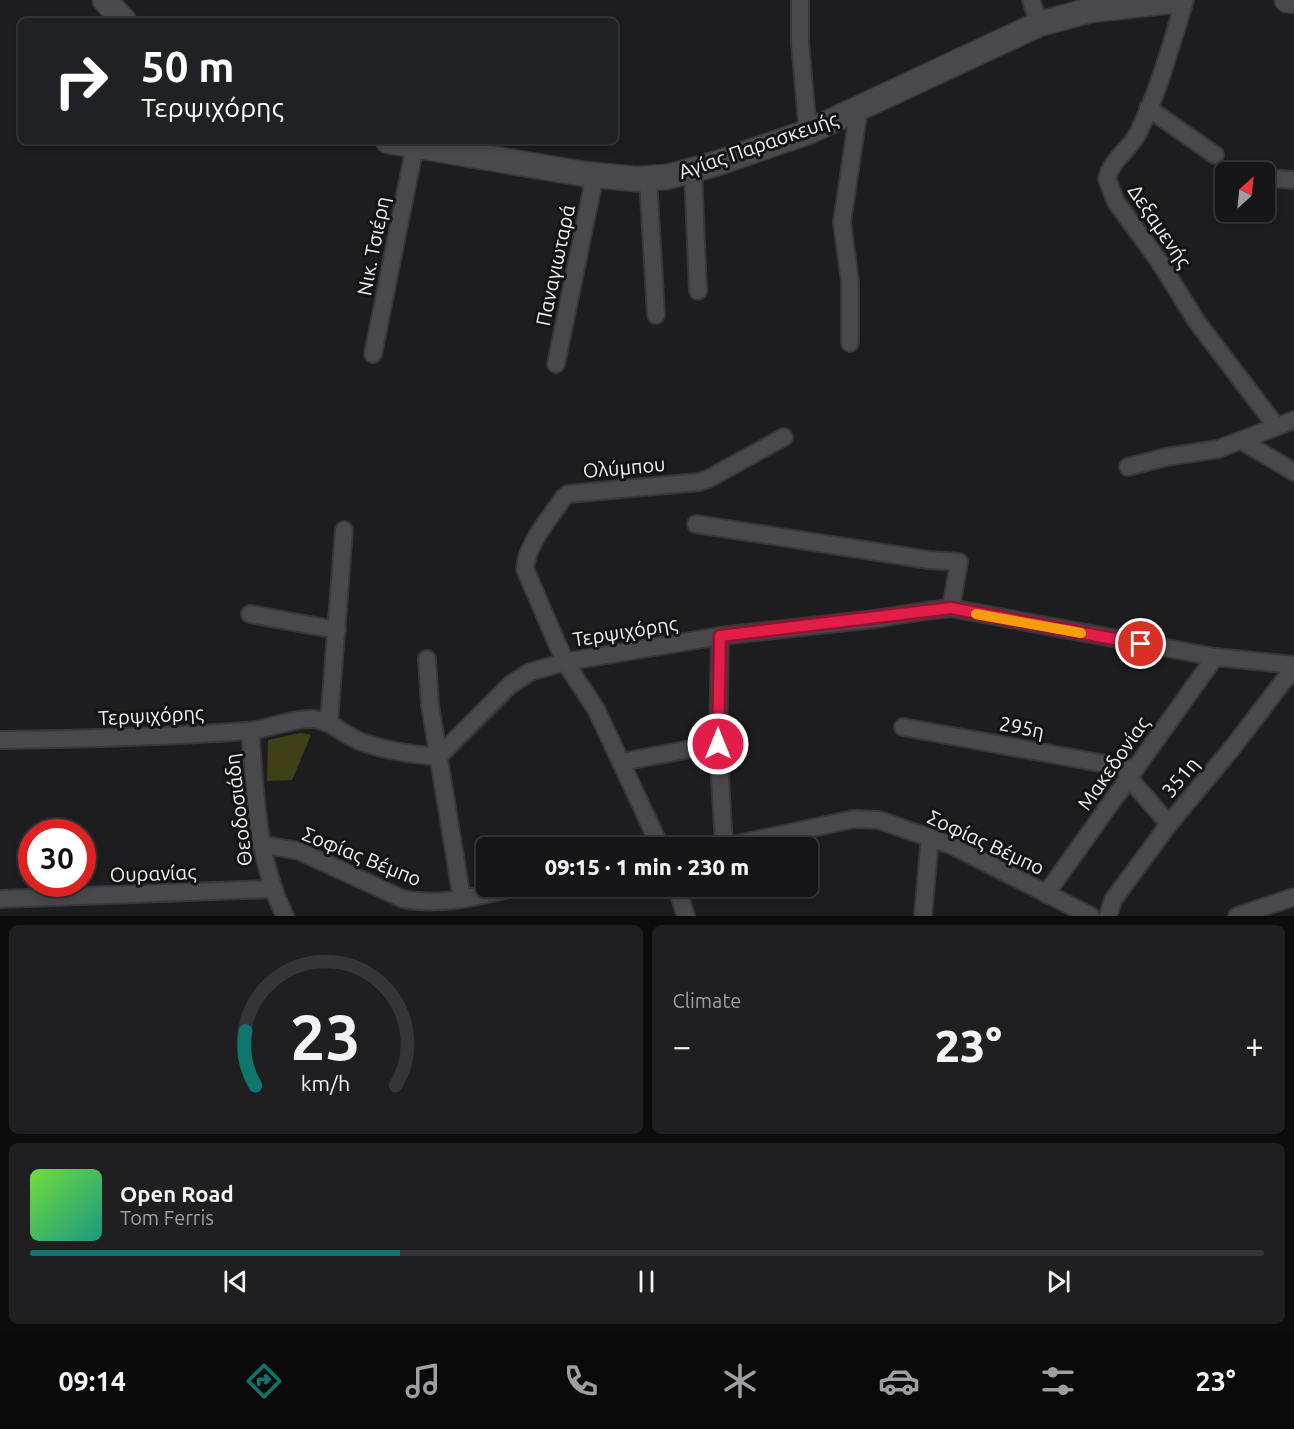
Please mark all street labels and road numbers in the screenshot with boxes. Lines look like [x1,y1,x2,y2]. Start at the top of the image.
street label: Αγίας Παρασκευής [675,107,841,183]
street label: Δεξαμενής [1123,180,1196,273]
street label: Νικ. Τσιέρη [352,194,394,298]
street label: Παναγιωταρά [531,202,579,328]
street label: Ολύμπου [582,452,666,482]
street label: Τερψιχόρης [571,611,679,651]
street label: Τερψιχόρης [98,701,204,729]
street label: 295η [998,711,1046,743]
street label: Μακεδονίας [1072,712,1154,814]
street label: Θεοδοσιάδη [220,752,256,868]
street label: 351η [1157,752,1203,802]
street label: Σοφίας Βέμπο [924,805,1048,879]
street label: Σοφίας Βέμπο [299,822,425,890]
street label: Ουρανίας [109,860,197,886]

